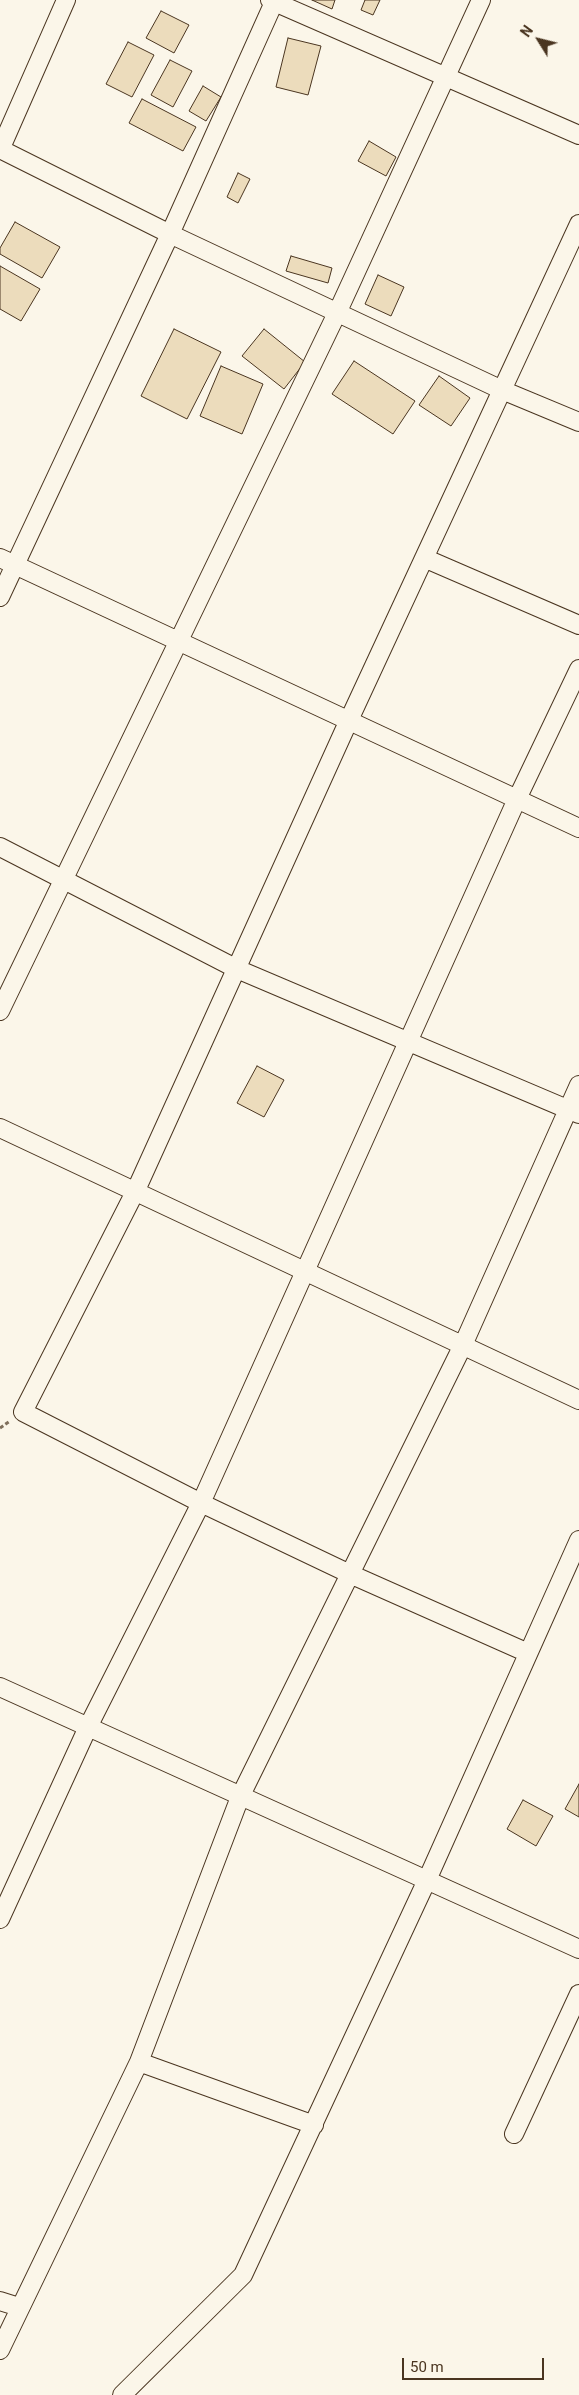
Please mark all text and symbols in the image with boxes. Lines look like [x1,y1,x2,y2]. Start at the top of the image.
north arrow [514,15,564,65]
text: N [517,22,536,40]
scale bar [404,2348,546,2380]
text: 50 m [410,2358,444,2376]

